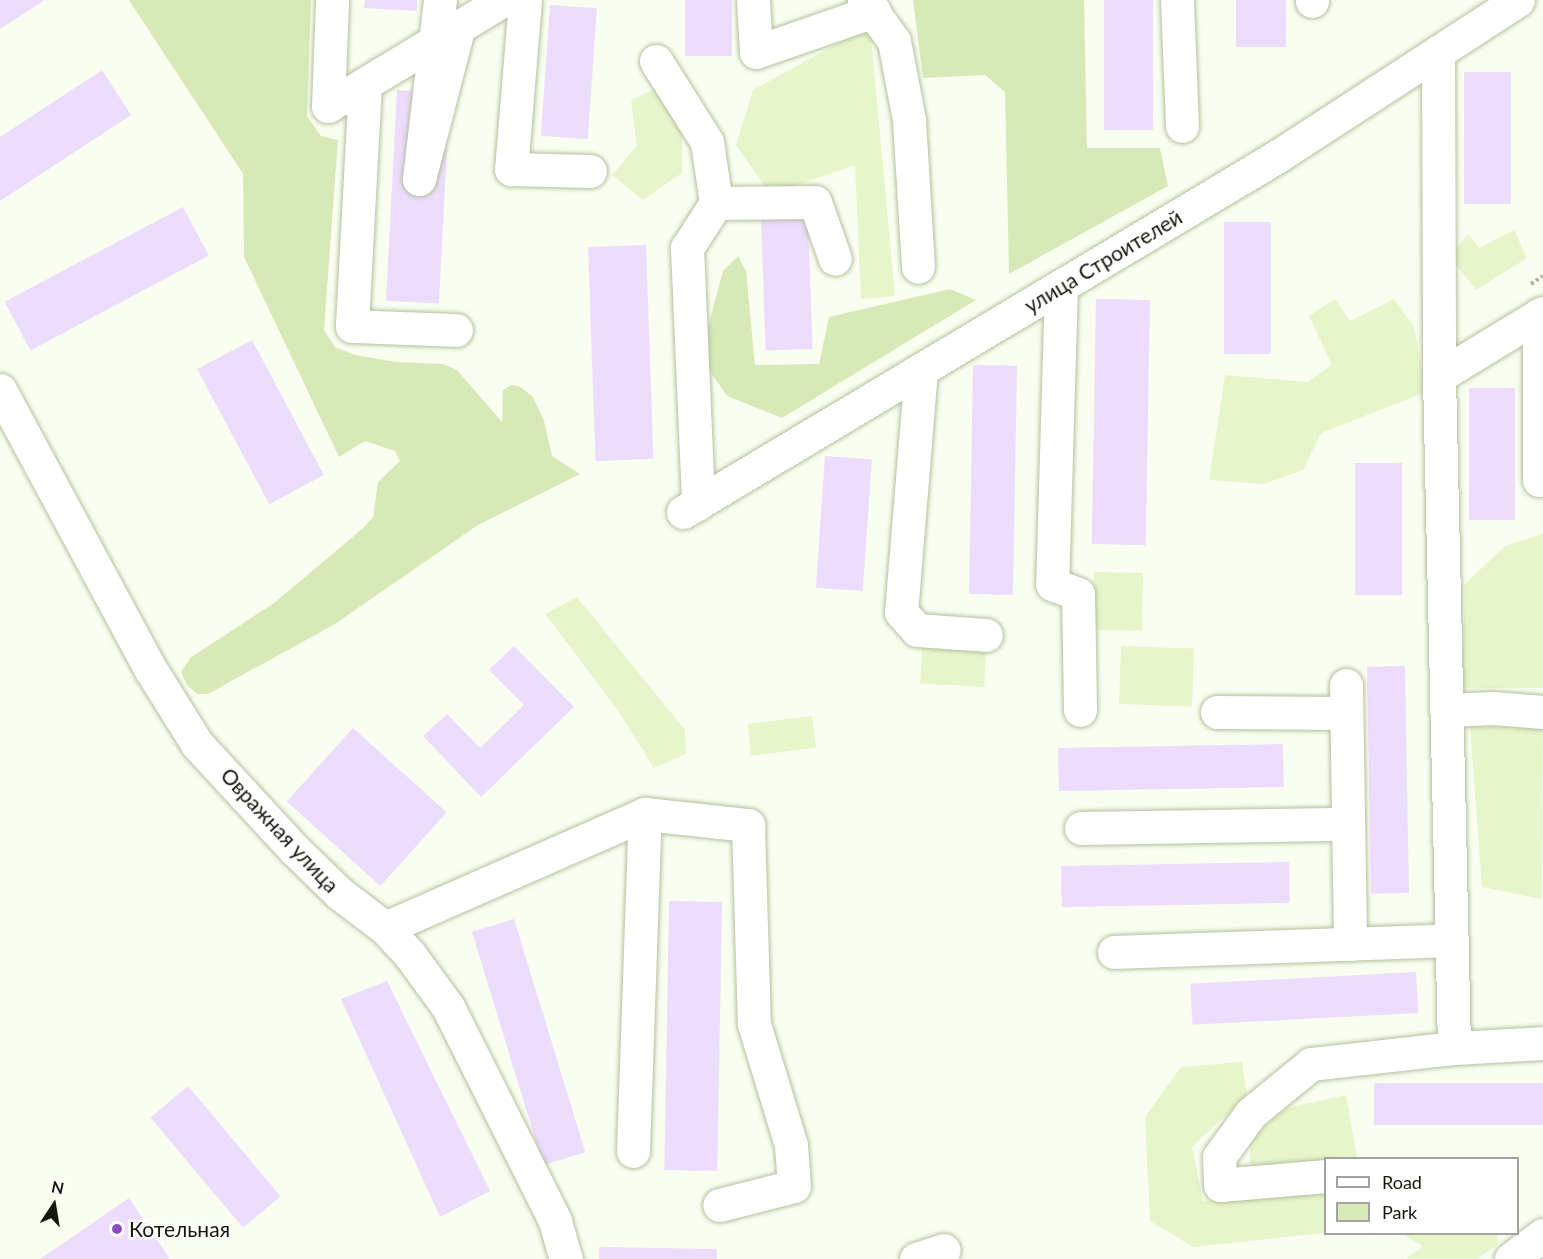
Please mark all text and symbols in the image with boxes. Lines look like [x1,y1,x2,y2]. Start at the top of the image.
street label: улица Строителей [1020,204,1186,318]
street label: Овражная улица [216,762,344,898]
legend [1324,1157,1519,1235]
text: Road [1382,1171,1422,1193]
north arrow [24,1175,84,1235]
text: N [50,1176,66,1197]
text: Park [1382,1201,1417,1223]
place label: Котельная [129,1216,230,1242]
marker: Котельная [110,1222,124,1236]

